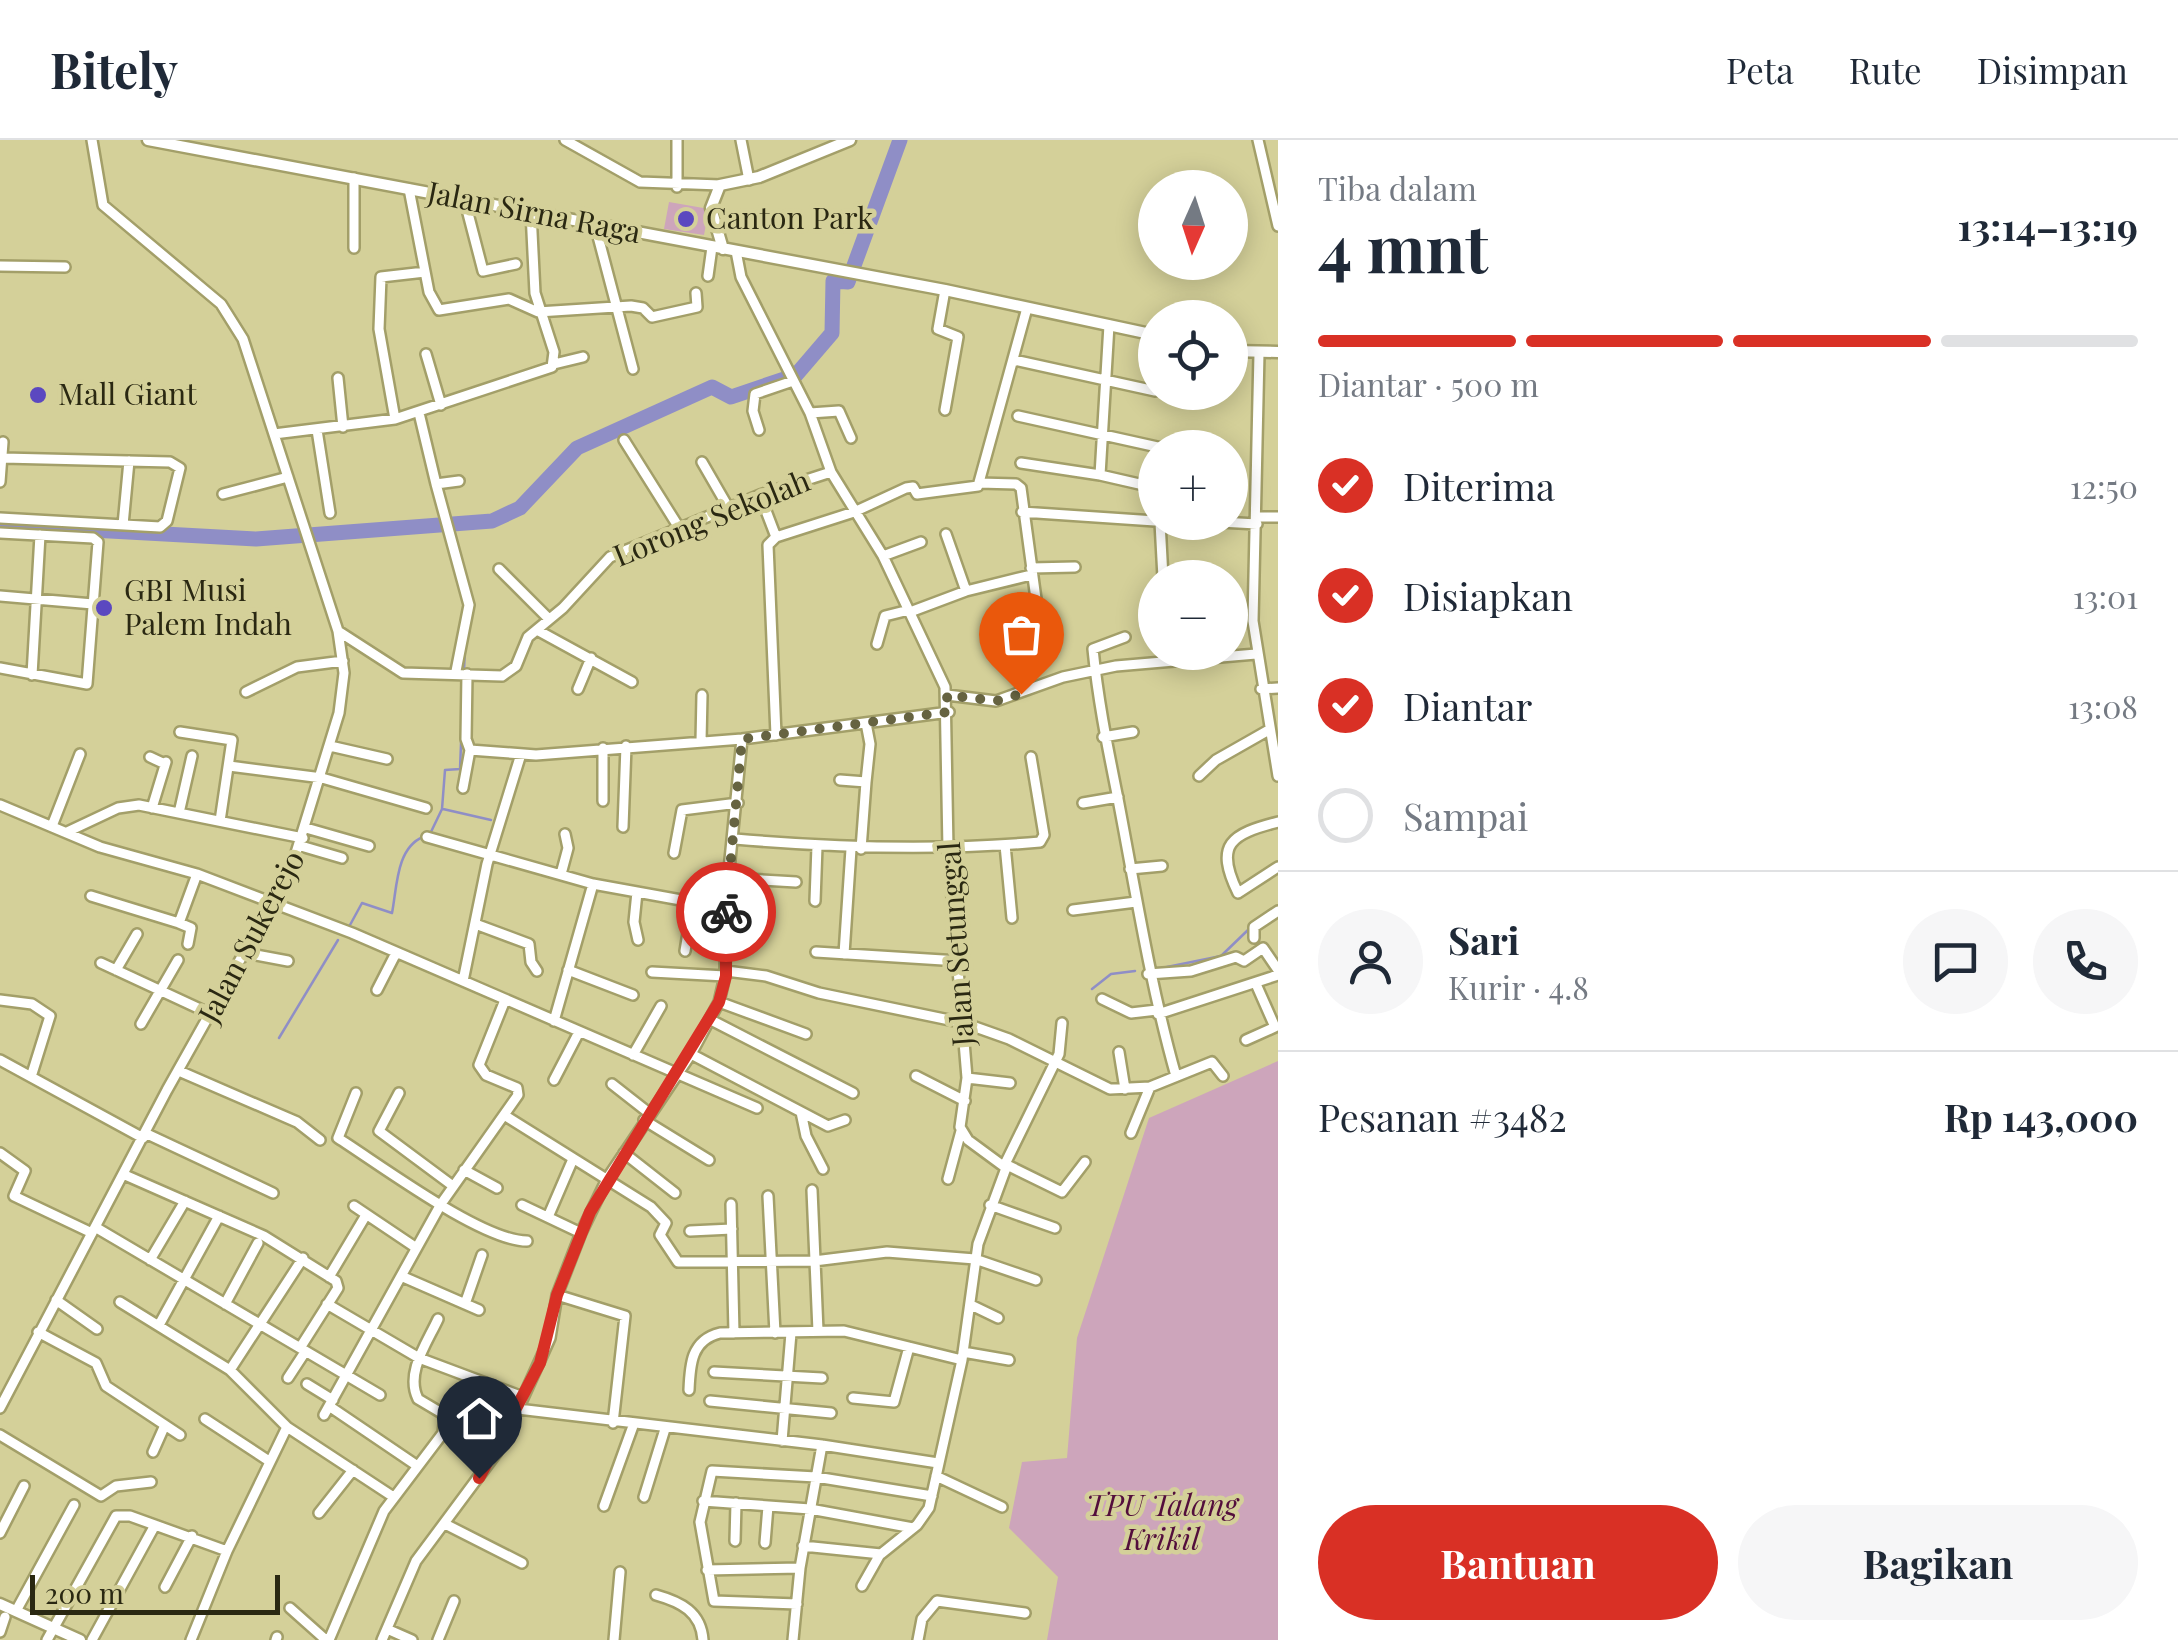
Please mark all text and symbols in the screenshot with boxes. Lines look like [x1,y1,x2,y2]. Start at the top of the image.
text: Bitely [50,37,178,101]
text: Peta [1726,46,1794,93]
text: Rute [1849,46,1922,93]
text: Disimpan [1977,46,2128,93]
text: Tiba dalam [1318,166,1477,209]
north arrow [1138,170,1248,280]
map controls [1138,170,1248,670]
street label: Jalan Sirna Raga [424,171,644,251]
place label: Canton Park [706,197,874,237]
text: 13:14–13:19 [1958,200,2138,251]
text: 4 mnt [1318,203,1488,289]
marker: Canton Park [675,208,697,230]
button: locate [1138,300,1248,410]
text: Diantar · 500 m [1318,362,1539,405]
place label: Mall Giant [58,373,197,413]
marker: Mall Giant [27,384,49,406]
button: + [1138,430,1248,540]
icon: check [1318,458,1373,513]
street label: Lorong Sekolah [607,459,816,575]
text: Diterima [1403,460,1555,511]
text: 12:50 [2070,464,2138,507]
button: − [1138,560,1248,670]
icon: check [1318,568,1373,623]
place label: GBI Musi Palem Indah [124,569,292,643]
text: Disiapkan [1403,570,1573,621]
text: 13:01 [2073,574,2138,617]
pin [979,592,1064,695]
marker: GBI Musi Palem Indah [93,597,115,619]
icon: bag [994,607,1049,662]
icon: check [1318,678,1373,733]
text: Diantar [1403,680,1533,731]
text: 13:08 [2068,684,2138,727]
text: Sampai [1403,790,1528,841]
street label: Jalan Setunggal [928,841,982,1049]
street label: Jalan Sukerejo [188,843,312,1030]
courier [676,862,776,962]
icon: bike [699,885,754,940]
button: person [1318,909,1423,1014]
button: chat [1903,909,2008,1014]
button: phone [2033,909,2138,1014]
text: Sari [1448,914,1520,965]
text: Kurir · 4.8 [1448,965,1589,1008]
text: Pesanan #3482 [1318,1091,1567,1142]
text: Rp 143,000 [1944,1091,2138,1142]
pin [437,1376,522,1479]
icon: home [452,1391,507,1446]
park label: TPU Talang Krikil [1086,1484,1241,1558]
button: Bantuan [1318,1505,1718,1620]
button: Bagikan [1738,1505,2138,1620]
scale bar [30,1570,280,1614]
text: 200 m [45,1574,124,1611]

